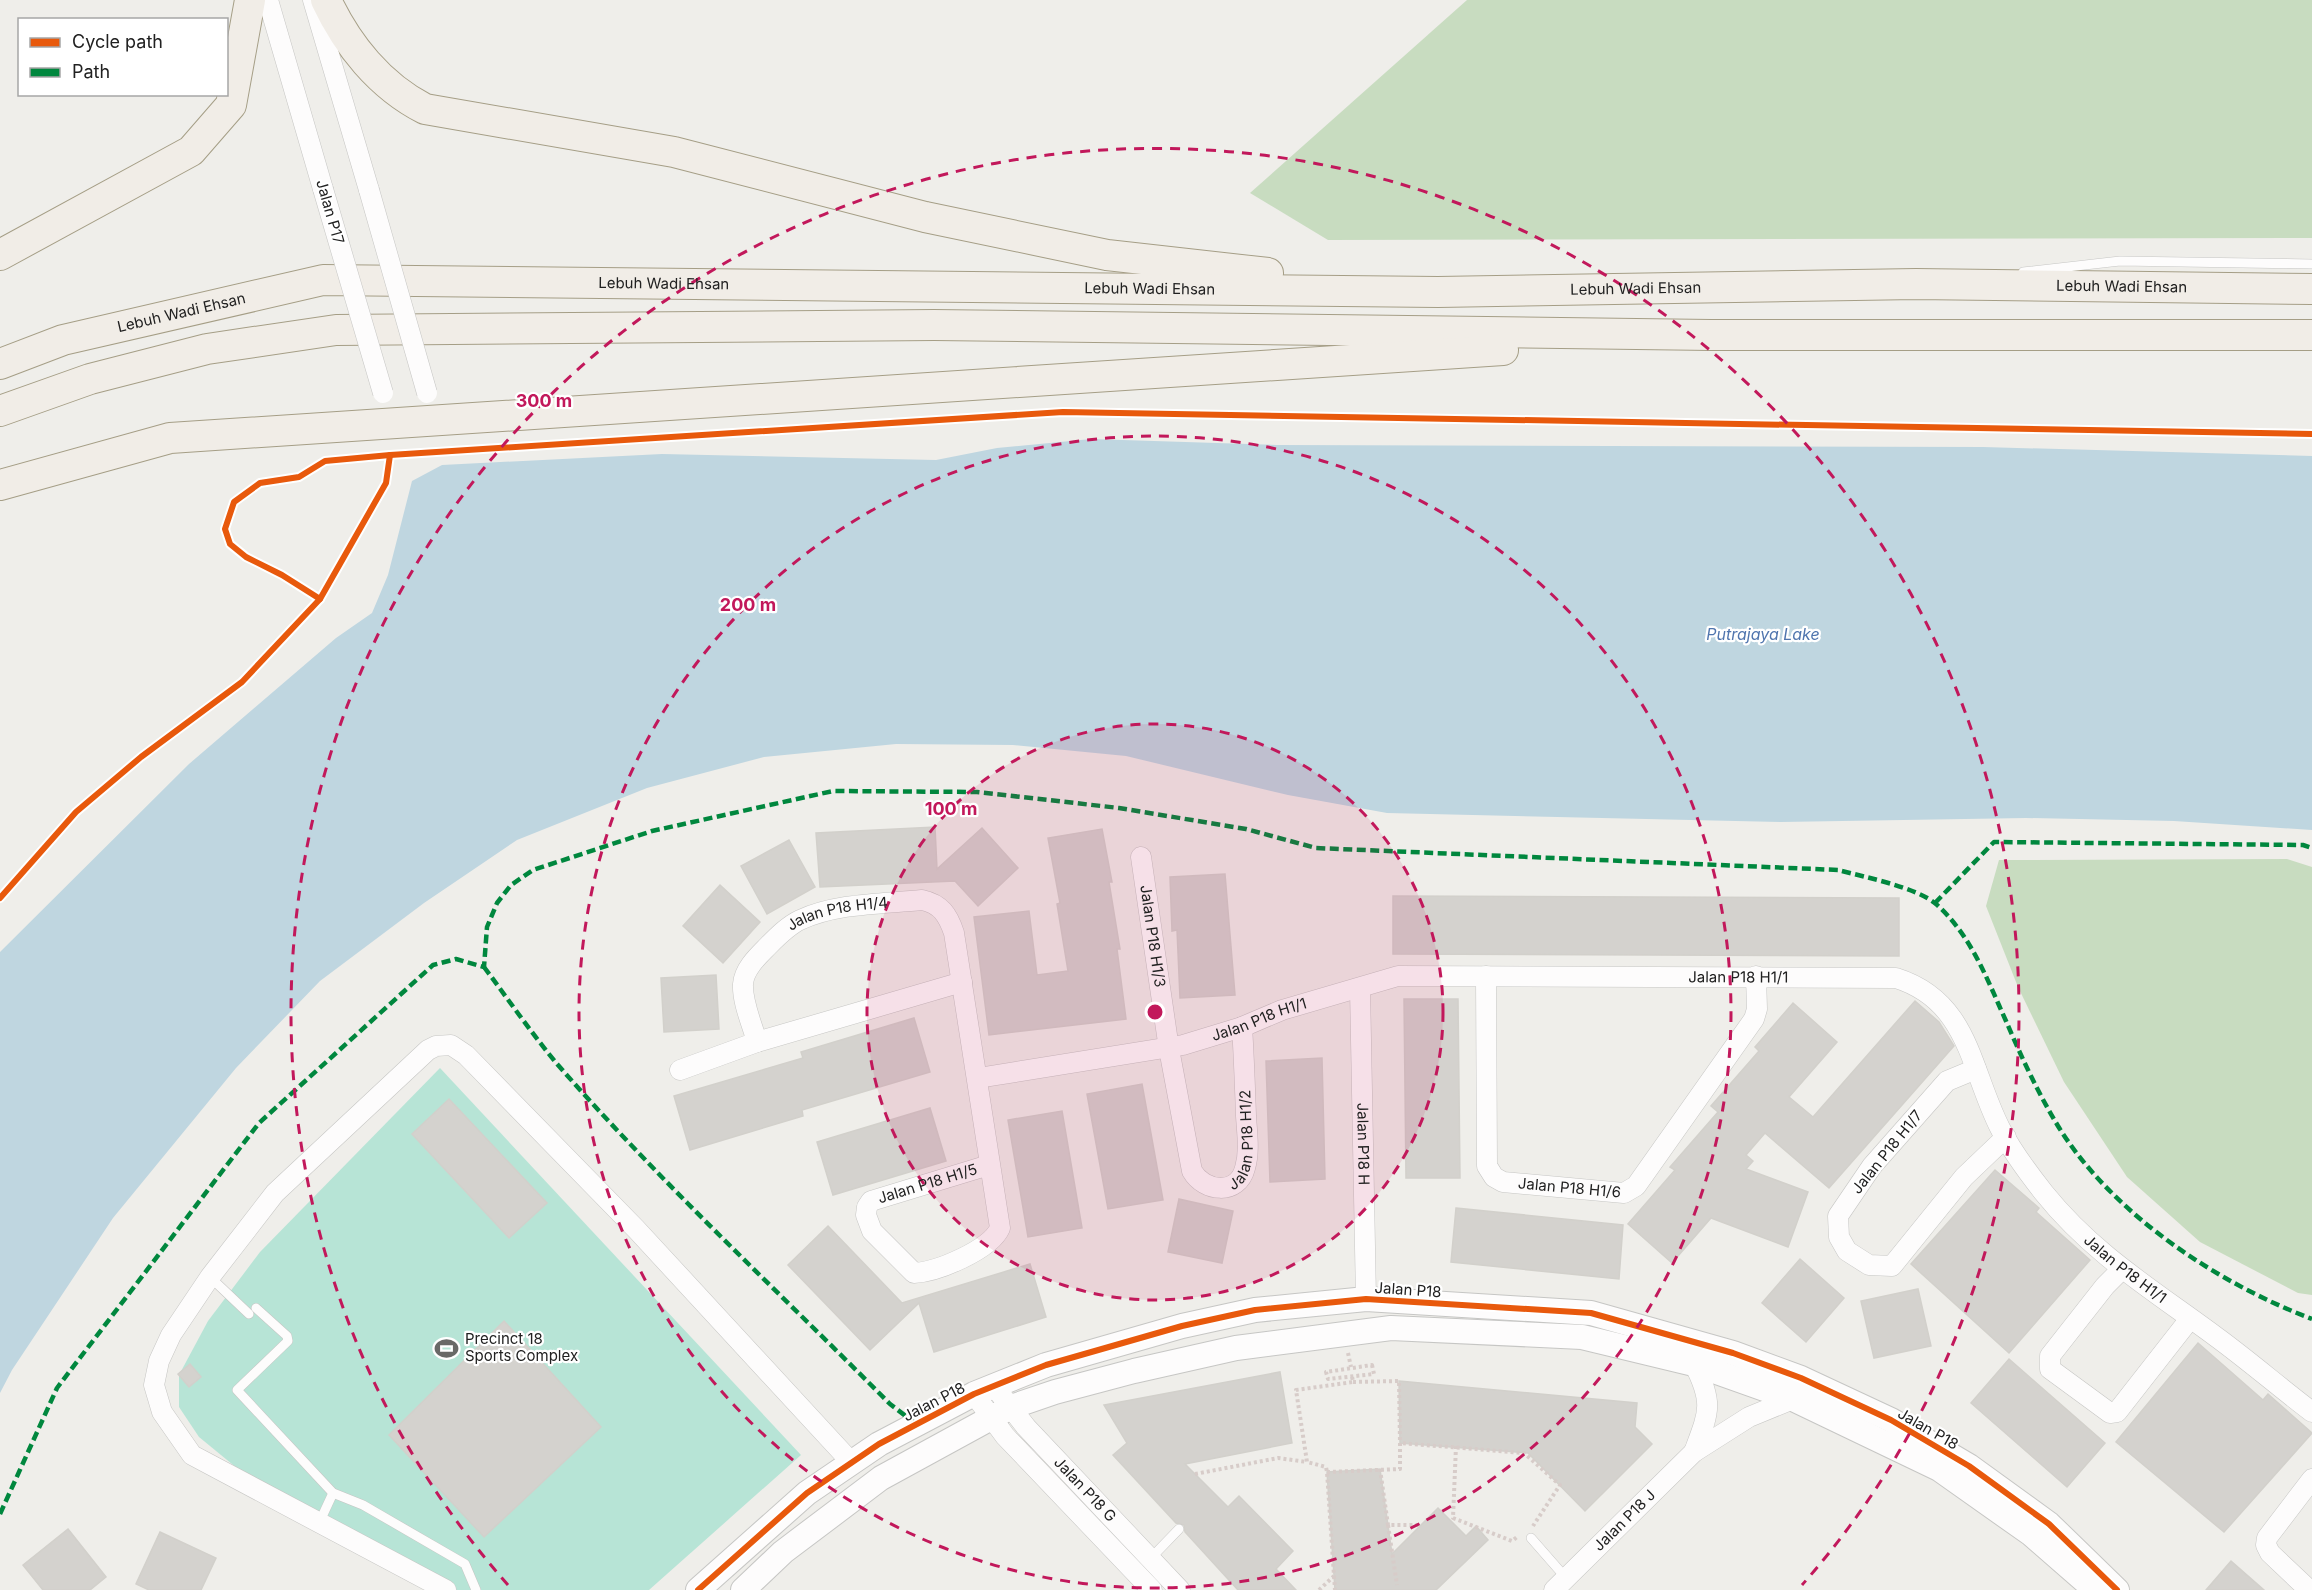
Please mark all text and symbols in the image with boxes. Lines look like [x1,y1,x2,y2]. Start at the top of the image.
legend [18,18,228,96]
text: Cycle path [72,31,163,52]
text: Path [72,61,110,82]
street label: Jalan P17 [312,177,349,246]
street label: Lebuh Wadi Ehsan [598,273,729,293]
street label: Lebuh Wadi Ehsan [2056,276,2187,296]
street label: Lebuh Wadi Ehsan [1084,278,1215,299]
street label: Lebuh Wadi Ehsan [1570,278,1701,299]
street label: Lebuh Wadi Ehsan [115,288,247,336]
text: 300 m [516,390,572,411]
text: 200 m [720,594,776,615]
water label: Putrajaya Lake [1706,624,1820,644]
text: 100 m [925,798,977,819]
street label: Jalan P18 H1/3 [1136,884,1170,989]
street label: Jalan P18 H1/4 [783,893,889,935]
street label: Jalan P18 H1/1 [1688,967,1788,987]
street label: Jalan P18 H1/1 [1209,993,1309,1045]
centre of rings [1145,1002,1165,1022]
street label: Jalan P18 H1/2 [1225,1089,1257,1194]
street label: Jalan P18 H [1353,1103,1374,1185]
street label: Jalan P18 H1/7 [1847,1106,1926,1197]
street label: Jalan P18 H1/5 [875,1159,979,1207]
street label: Jalan P18 H1/6 [1517,1173,1622,1202]
street label: Jalan P18 H1/1 [2080,1230,2170,1307]
street label: Jalan P18 [1374,1278,1442,1301]
place label: Precinct 18 Sports Complex [465,1329,578,1365]
sports icon: Precinct 18 Sports Complex [434,1335,460,1361]
street label: Jalan P18 [900,1378,968,1425]
street label: Jalan P18 [1894,1404,1962,1454]
street label: Jalan P18 G [1050,1453,1121,1526]
street label: Jalan P18 J [1589,1485,1659,1555]

